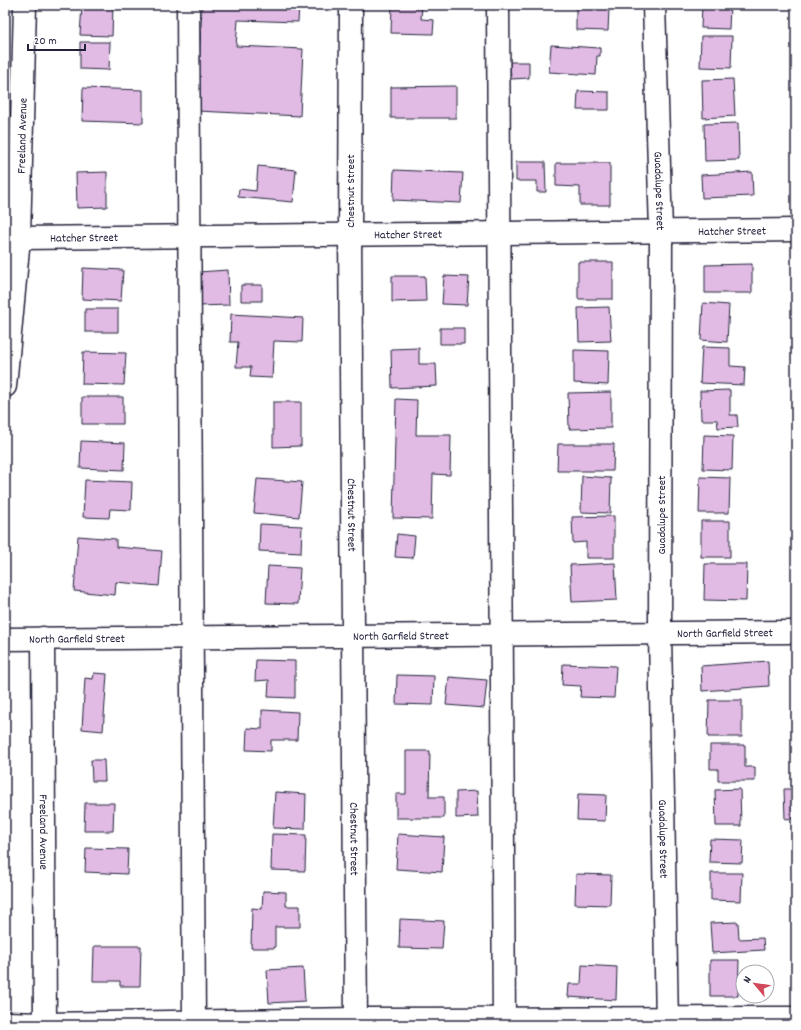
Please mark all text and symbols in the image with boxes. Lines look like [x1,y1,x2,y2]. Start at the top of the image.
scale bar [28,26,85,52]
text: 20 m [34,33,57,50]
street label: Freeland Avenue [14,98,33,174]
street label: Guadalupe Street [649,151,668,231]
street label: Chestnut Street [343,154,360,228]
street label: Hatcher Street [698,223,767,241]
street label: Hatcher Street [374,227,443,244]
street label: Hatcher Street [50,230,119,248]
street label: Guadalupe Street [654,475,671,554]
street label: Chestnut Street [342,478,359,552]
street label: North Garfield Street [677,625,774,643]
street label: North Garfield Street [353,628,450,646]
street label: North Garfield Street [29,631,126,649]
street label: Freeland Avenue [34,794,51,870]
street label: Guadalupe Street [653,799,671,879]
street label: Chestnut Street [344,802,362,876]
north arrow [735,964,775,1004]
text: N [740,973,757,986]

